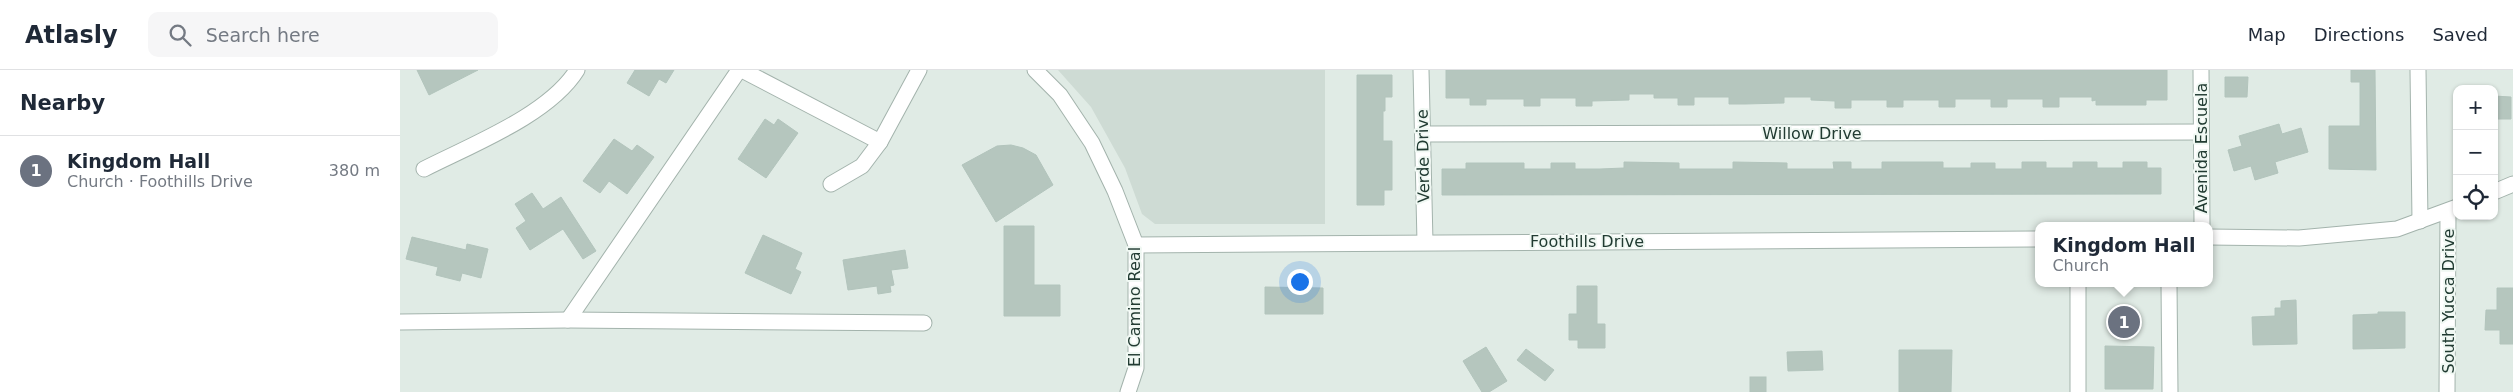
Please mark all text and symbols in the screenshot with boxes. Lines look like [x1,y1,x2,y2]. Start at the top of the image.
search box [148,12,498,57]
text: Atlasly [25,21,118,49]
icon: search [166,21,194,49]
text: Search here [206,24,320,46]
text: Map [2248,24,2286,45]
text: Directions [2314,24,2404,45]
text: Saved [2432,24,2488,45]
street label: Avenida Escuela [2192,83,2211,213]
map controls [2453,85,2498,220]
button: + [2453,85,2498,130]
text: Nearby [20,91,105,115]
street label: Verde Drive [1413,109,1433,203]
street label: Willow Drive [1762,124,1862,143]
button: − [2453,130,2498,175]
text: Kingdom Hall [67,150,210,172]
text: 1 [30,161,42,180]
text: 380 m [329,161,380,180]
text: Church · Foothills Drive [67,172,253,191]
button: locate [2453,175,2498,220]
popup [2035,222,2213,287]
street label: South Yucca Drive [2439,229,2458,373]
street label: Foothills Drive [1530,232,1644,251]
text: Kingdom Hall [2052,234,2196,256]
street label: El Camino Real [1125,247,1144,367]
text: Church [2052,256,2109,275]
your location [1287,269,1313,295]
pin: 1 [2108,303,2140,341]

